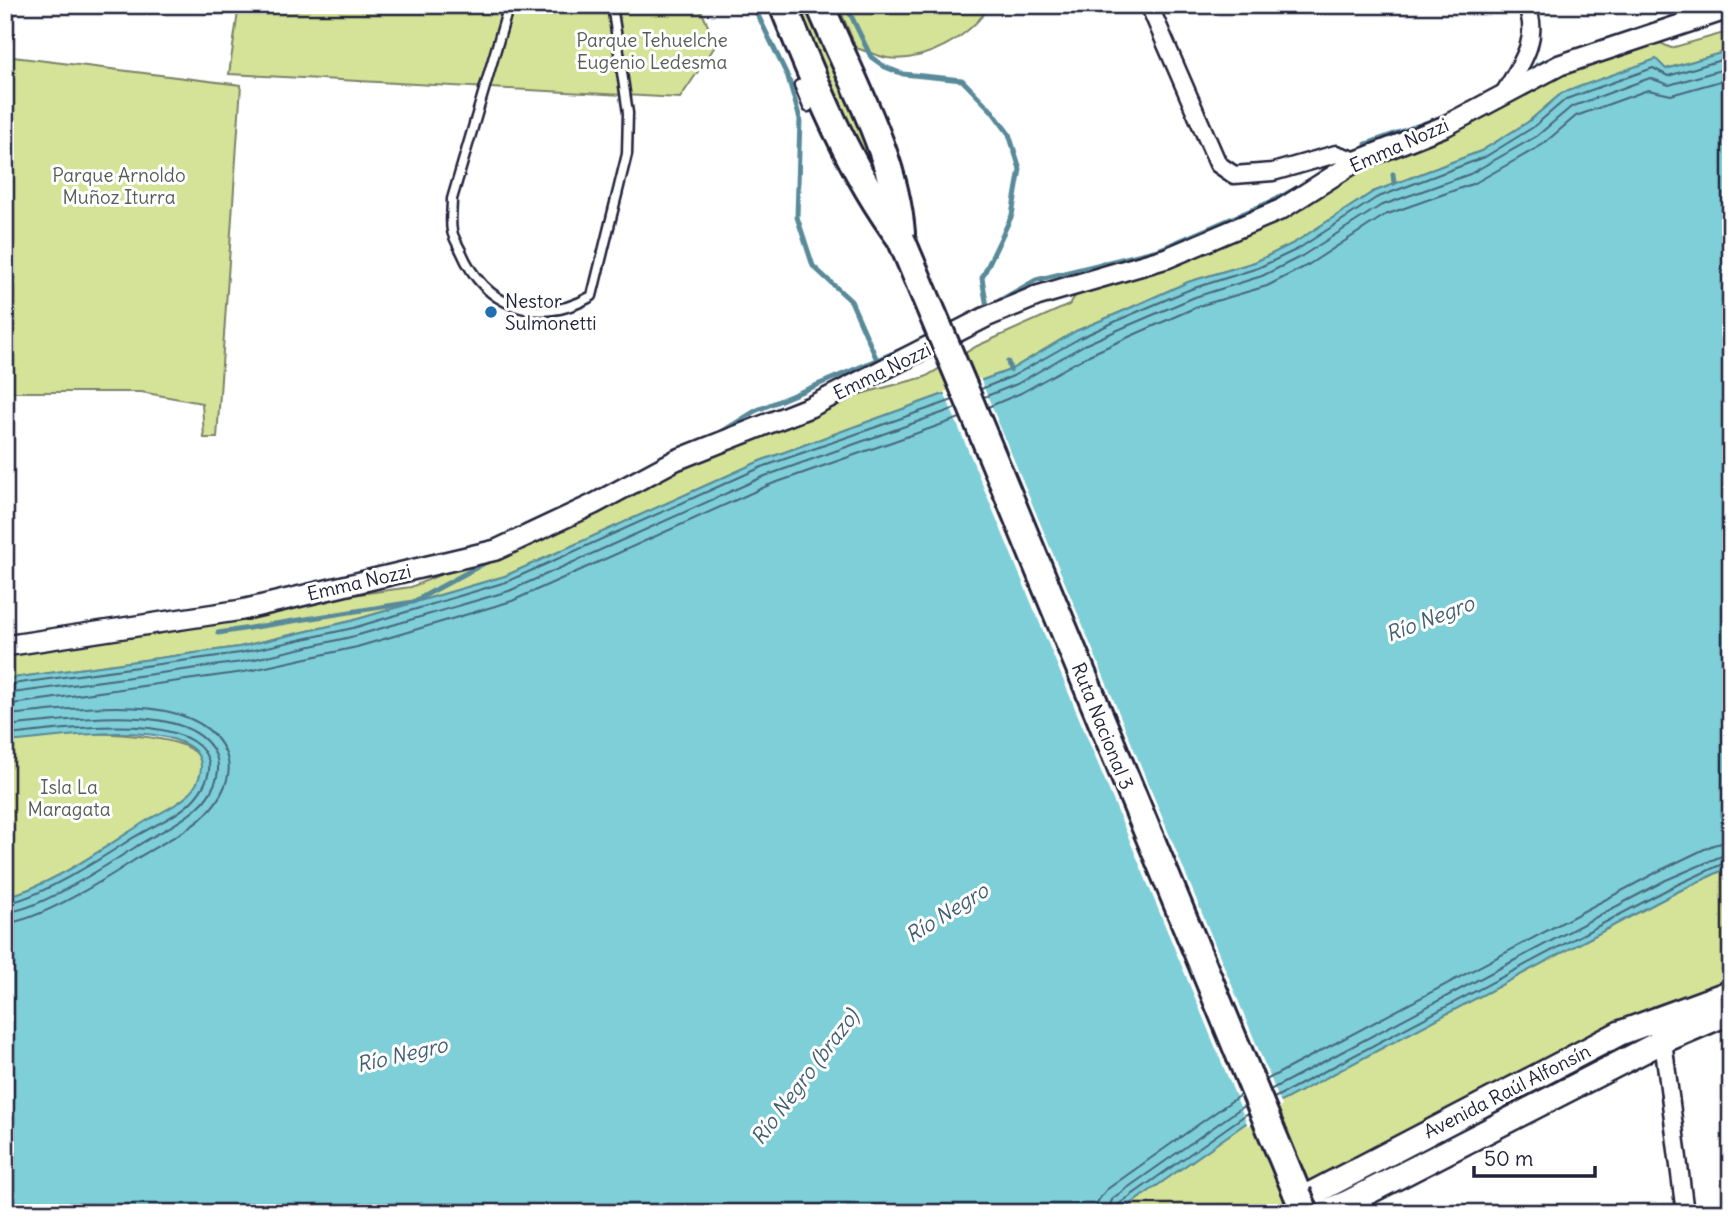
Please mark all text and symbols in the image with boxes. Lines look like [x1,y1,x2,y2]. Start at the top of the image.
park label: Parque Tehuelche Eugenio Ledesma [576,28,728,74]
street label: Emma Nozzi [1346,113,1452,177]
park label: Parque Arnoldo Muñoz Iturra [52,163,186,209]
place label: Nestor Sulmonetti [505,289,597,335]
marker: Nestor Sulmonetti [483,304,499,320]
street label: Emma Nozzi [829,337,935,405]
street label: Emma Nozzi [305,558,413,606]
water label: Río Negro [1382,589,1479,648]
street label: Ruta Nacional 3 [1067,659,1139,793]
park label: Isla La Maragata [27,775,111,821]
water label: Río Negro [900,876,994,949]
water label: Río Negro (brazo) [745,1002,865,1150]
water label: Río Negro [354,1031,451,1078]
street label: Avenida Raúl Alfonsín [1420,1039,1594,1143]
scale bar [1474,1134,1594,1178]
text: 50 m [1484,1145,1533,1172]

